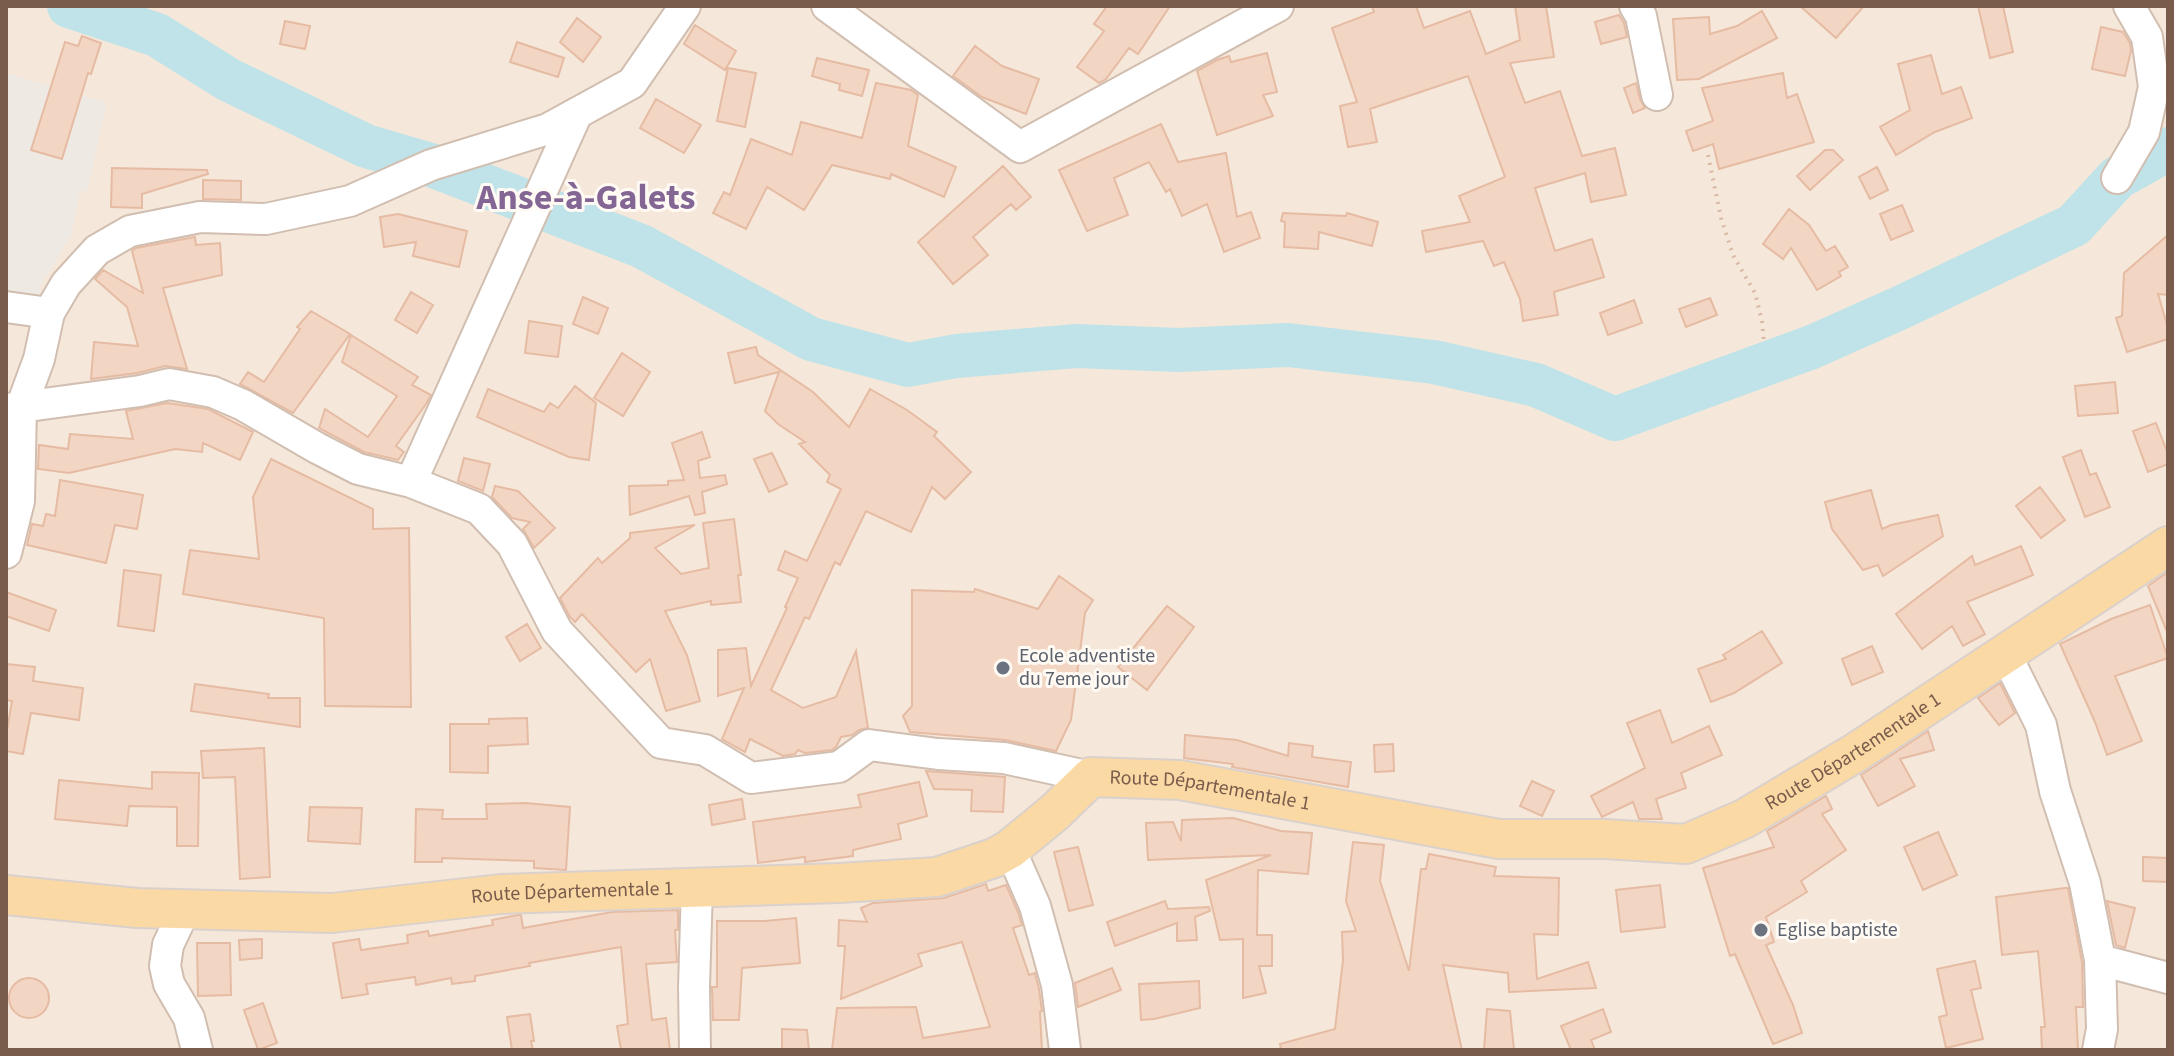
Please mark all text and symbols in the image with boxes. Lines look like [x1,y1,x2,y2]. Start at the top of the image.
district label: Anse-à-Galets [476,172,695,223]
place label: Ecole adventiste du 7eme jour [1019,642,1155,693]
marker: Ecole adventiste du 7eme jour [994,659,1012,677]
street label: Route Départementale 1 [1760,686,1946,817]
street label: Route Départementale 1 [1109,764,1313,818]
street label: Route Départementale 1 [469,874,674,911]
place label: Eglise baptiste [1777,916,1898,944]
marker: Eglise baptiste [1752,921,1770,939]

